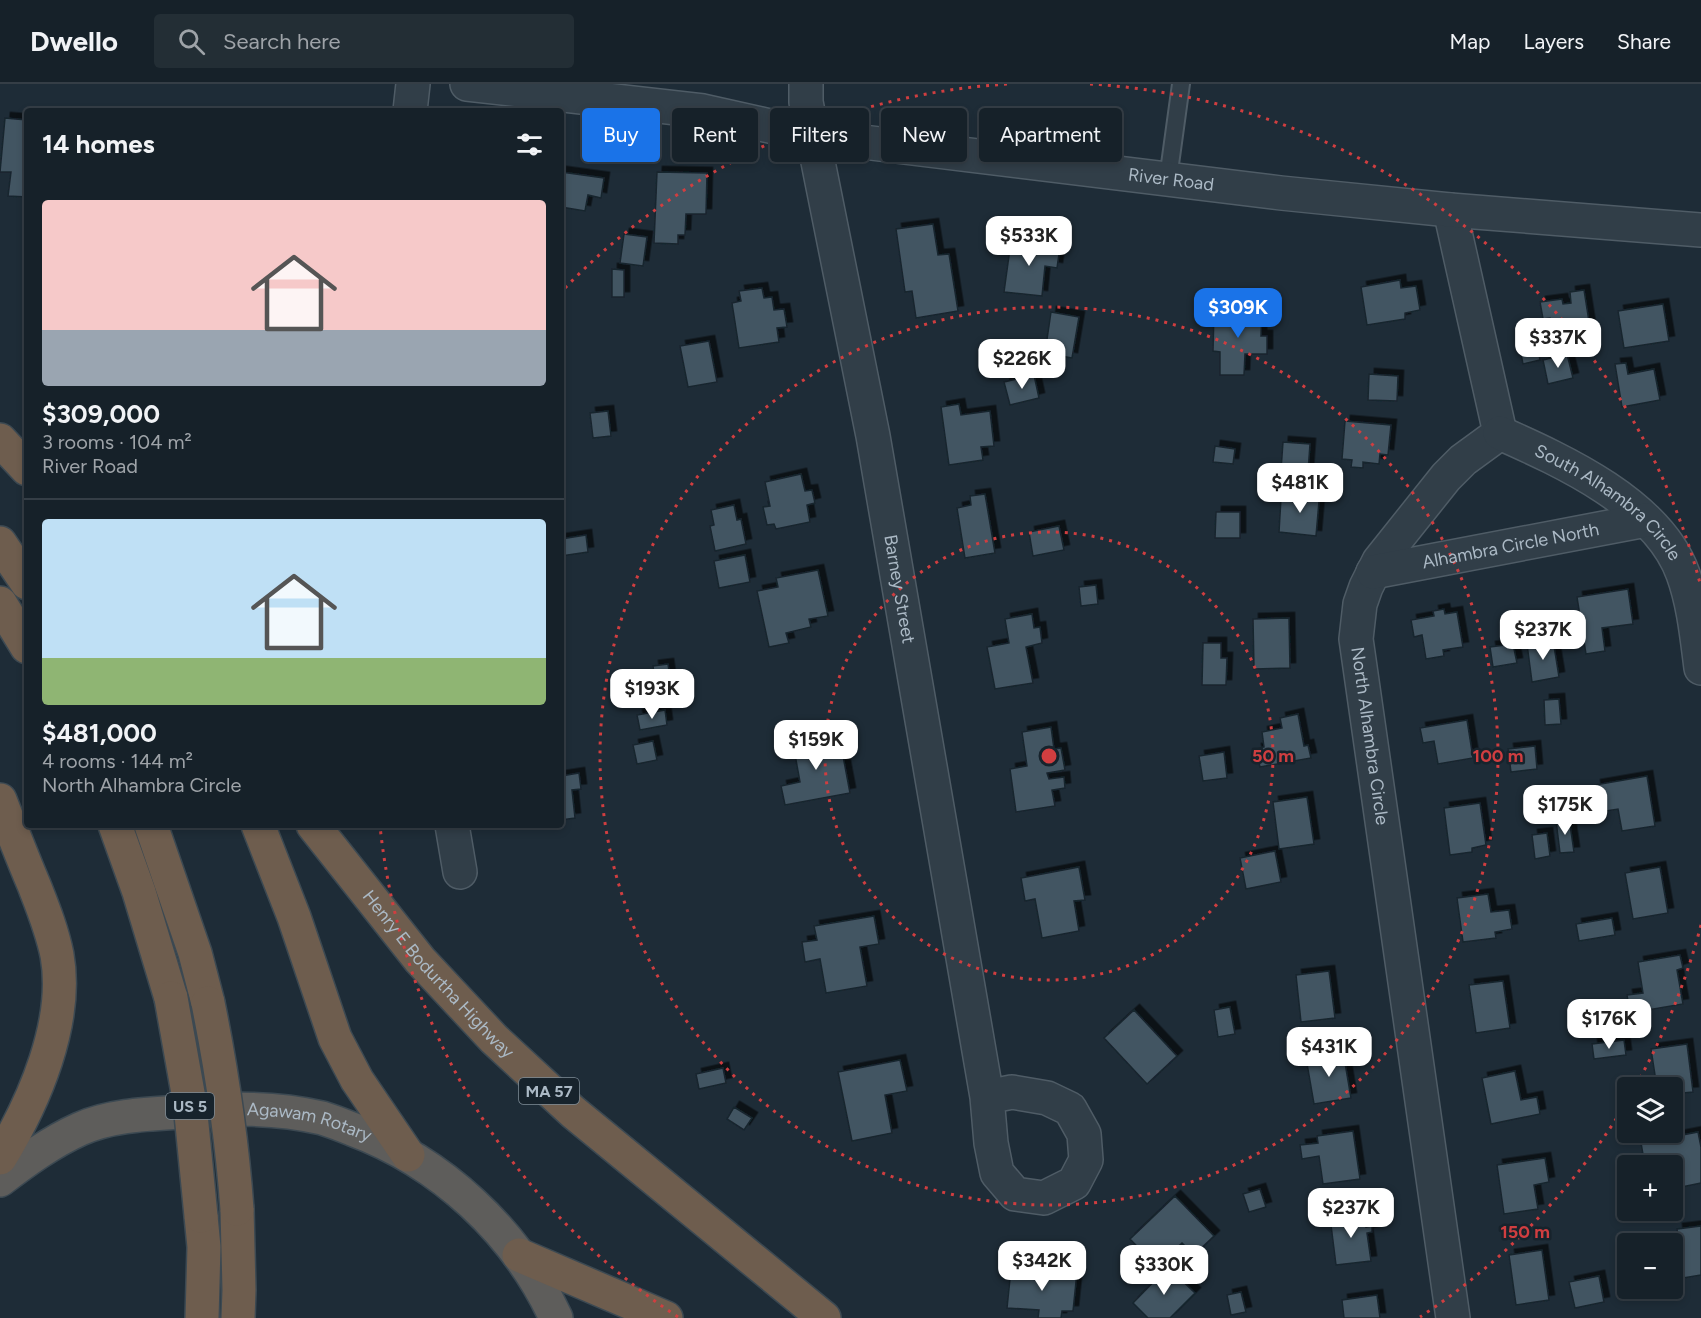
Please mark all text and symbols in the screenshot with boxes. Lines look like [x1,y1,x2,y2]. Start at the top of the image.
search box [154,14,574,68]
text: Dwello [30,24,118,58]
icon: search [175,25,208,58]
text: Search here [223,28,341,55]
text: Map [1450,29,1490,54]
text: Layers [1523,29,1584,54]
text: Share [1617,29,1671,54]
chip: Buy [582,108,660,162]
chip: Rent [672,108,758,162]
chip: Filters [770,108,869,162]
chip: New [881,108,967,162]
chip: Apartment [979,108,1122,162]
text: 14 homes [42,128,155,160]
icon: filters [513,128,546,161]
street label: River Road [1127,163,1215,196]
pin: $533K [987,216,1071,267]
text: $533K [1000,223,1058,247]
icon: home [240,239,348,347]
pin: $309K [1196,288,1280,339]
text: $309K [1208,295,1268,319]
pin: $337K [1516,318,1600,369]
text: $337K [1529,325,1587,349]
pin: $226K [980,339,1064,390]
text: $226K [992,346,1052,370]
text: $309,000 [42,398,160,430]
text: 3 rooms · 104 m² [42,430,192,454]
street label: South Alhambra Circle [1531,439,1686,564]
text: River Road [42,454,138,478]
pin: $481K [1258,463,1342,514]
text: $481K [1271,470,1329,494]
street label: Alhambra Circle North [1420,518,1601,573]
street label: Barney Street [879,533,920,645]
icon: home [240,558,348,666]
pin: $237K [1501,610,1585,661]
text: $237K [1514,617,1572,641]
street label: North Alhambra Circle [1346,645,1393,826]
pin: $193K [610,669,694,720]
text: $193K [624,676,680,700]
text: $481,000 [42,717,157,749]
pin: $159K [774,720,858,771]
text: $159K [788,727,844,751]
text: 50 m [1252,745,1294,767]
text: 100 m [1473,745,1523,767]
centre of rings [1039,746,1059,766]
text: 4 rooms · 144 m² [42,749,193,773]
text: North Alhambra Circle [42,773,241,797]
pin: $175K [1523,785,1607,836]
text: $175K [1537,792,1593,816]
street label: Henry E Bodurtha Highway [358,886,519,1063]
pin: $176K [1567,999,1651,1050]
text: $176K [1581,1006,1637,1030]
pin: $431K [1287,1027,1371,1078]
text: $431K [1301,1034,1357,1058]
map controls [1617,1077,1683,1299]
button: layers [1617,1077,1683,1143]
road number: MA 57 [519,1078,579,1104]
road number: US 5 [166,1093,214,1119]
street label: Agawam Rotary [247,1098,375,1147]
button: + [1617,1155,1683,1221]
pin: $237K [1309,1188,1393,1239]
text: $237K [1322,1195,1380,1219]
text: 150 m [1500,1221,1550,1243]
button: − [1617,1233,1683,1299]
pin: $342K [1000,1241,1084,1292]
pin: $330K [1122,1245,1206,1296]
text: $342K [1012,1248,1072,1272]
text: $330K [1134,1252,1194,1276]

